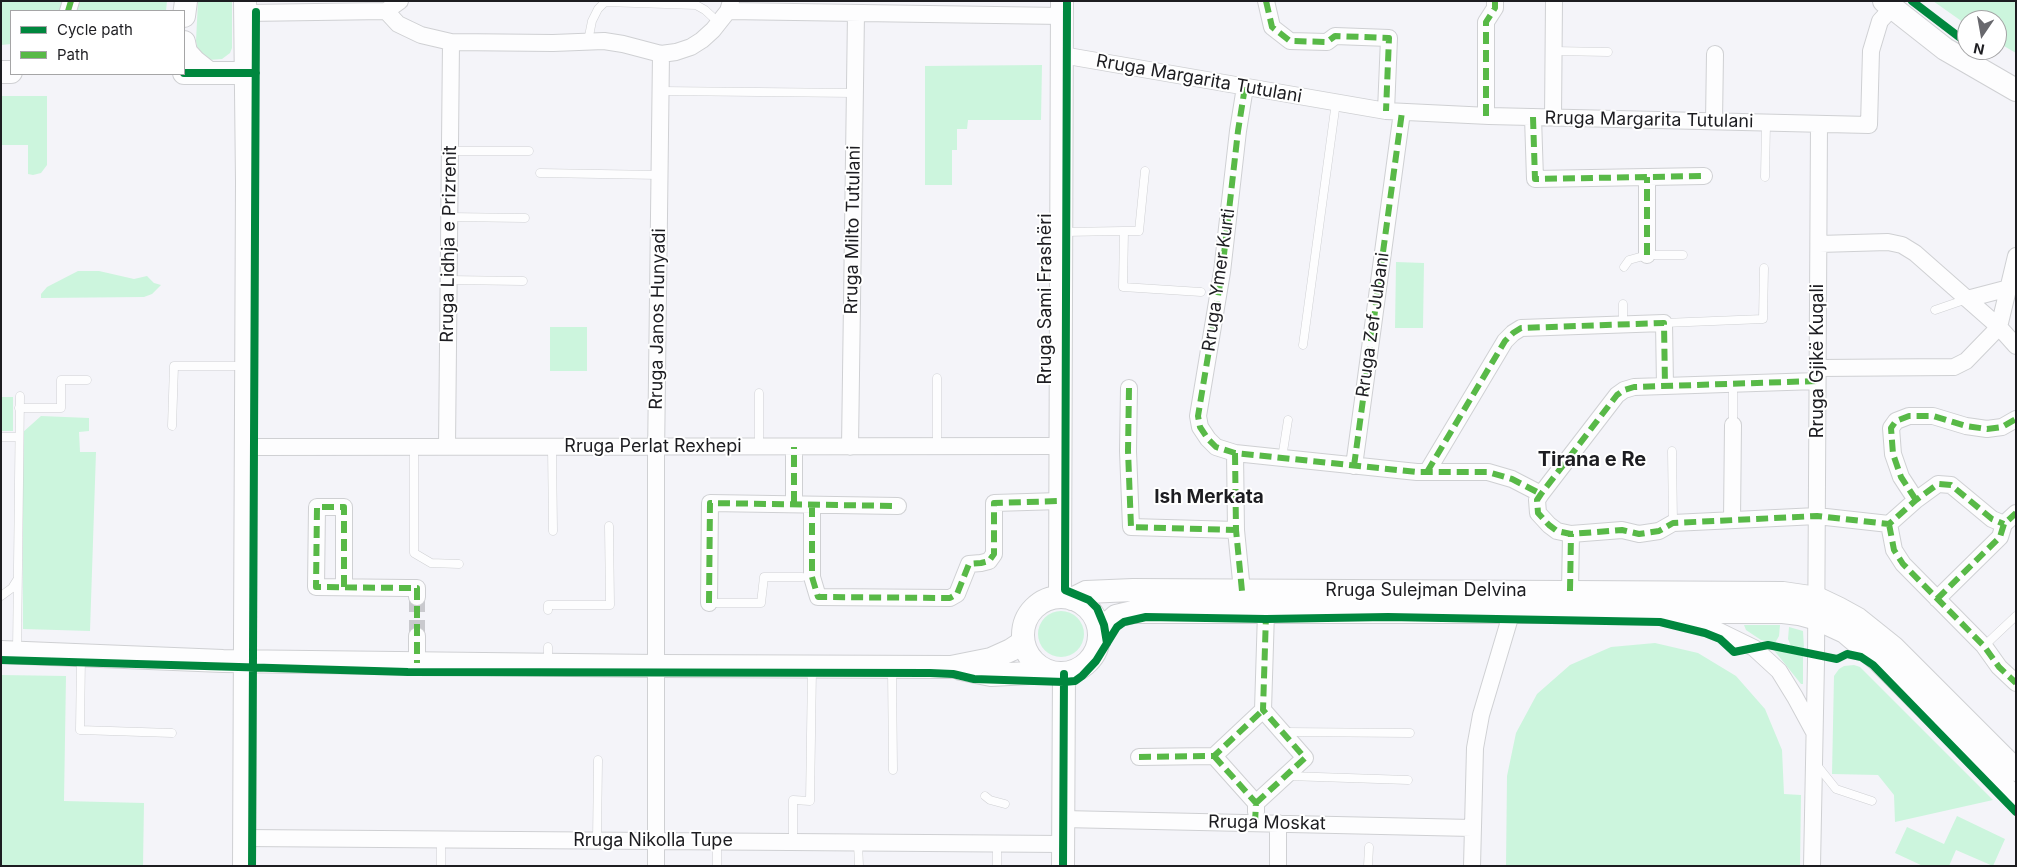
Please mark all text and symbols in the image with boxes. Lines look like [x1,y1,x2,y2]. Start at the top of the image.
legend [10,10,185,75]
north arrow [1957,10,2007,60]
text: Cycle path [57,20,133,39]
text: N [1972,40,1986,59]
text: Path [57,45,89,64]
street label: Rruga Margarita Tutulani [1094,50,1304,108]
street label: Rruga Margarita Tutulani [1544,107,1754,133]
street label: Rruga Lidhja e Prizrenit [436,145,462,343]
street label: Rruga Milto Tutulani [841,145,865,315]
street label: Rruga Ymer Kurti [1198,207,1240,353]
street label: Rruga Sami Frashëri [1035,213,1057,385]
street label: Rruga Janos Hunyadi [646,228,670,410]
street label: Rruga Zef Jubani [1352,251,1394,399]
street label: Rruga Gjikë Kuqali [1807,284,1829,438]
street label: Rruga Perlat Rexhepi [564,436,742,458]
district label: Tirana e Re [1538,448,1646,472]
district label: Ish Merkata [1154,486,1264,508]
street label: Rruga Sulejman Delvina [1325,580,1527,602]
street label: Rruga Moskat [1208,811,1326,835]
street label: Rruga Nikolla Tupe [573,830,733,852]

